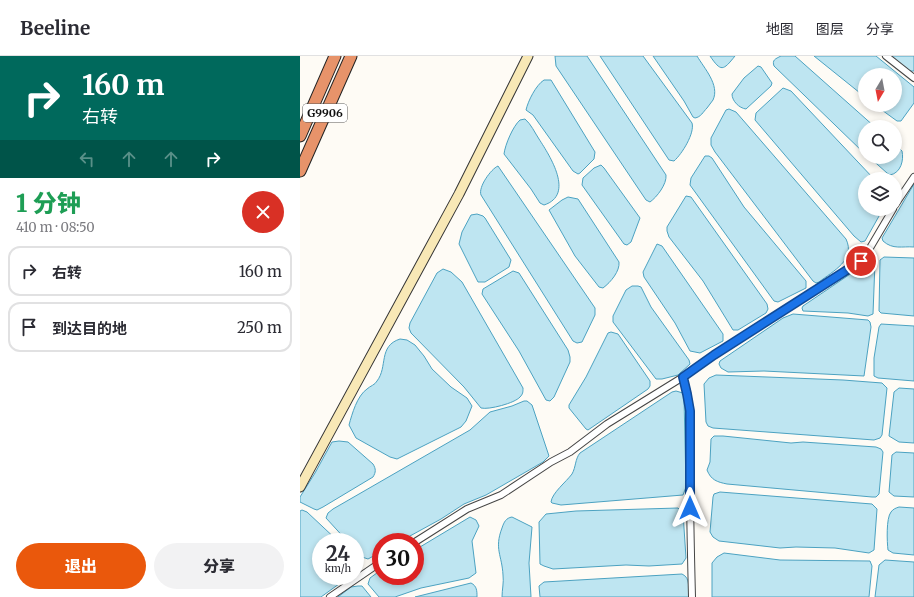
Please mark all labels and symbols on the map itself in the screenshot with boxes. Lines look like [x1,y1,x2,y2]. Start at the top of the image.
north arrow [858,68,902,112]
road number: G9906 [303,104,347,122]
pin [844,244,878,278]
position arrow [669,487,711,529]
speed limit sign: 30 [372,533,424,585]

